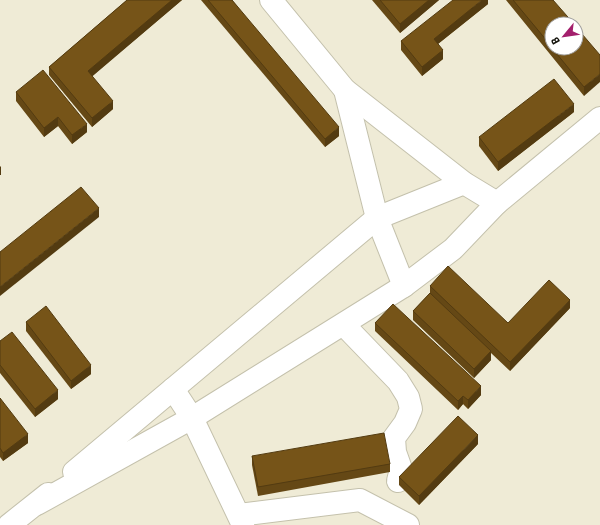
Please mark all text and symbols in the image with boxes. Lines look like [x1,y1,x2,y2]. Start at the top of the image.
north arrow [544,16,584,56]
text: B [549,35,563,46]

